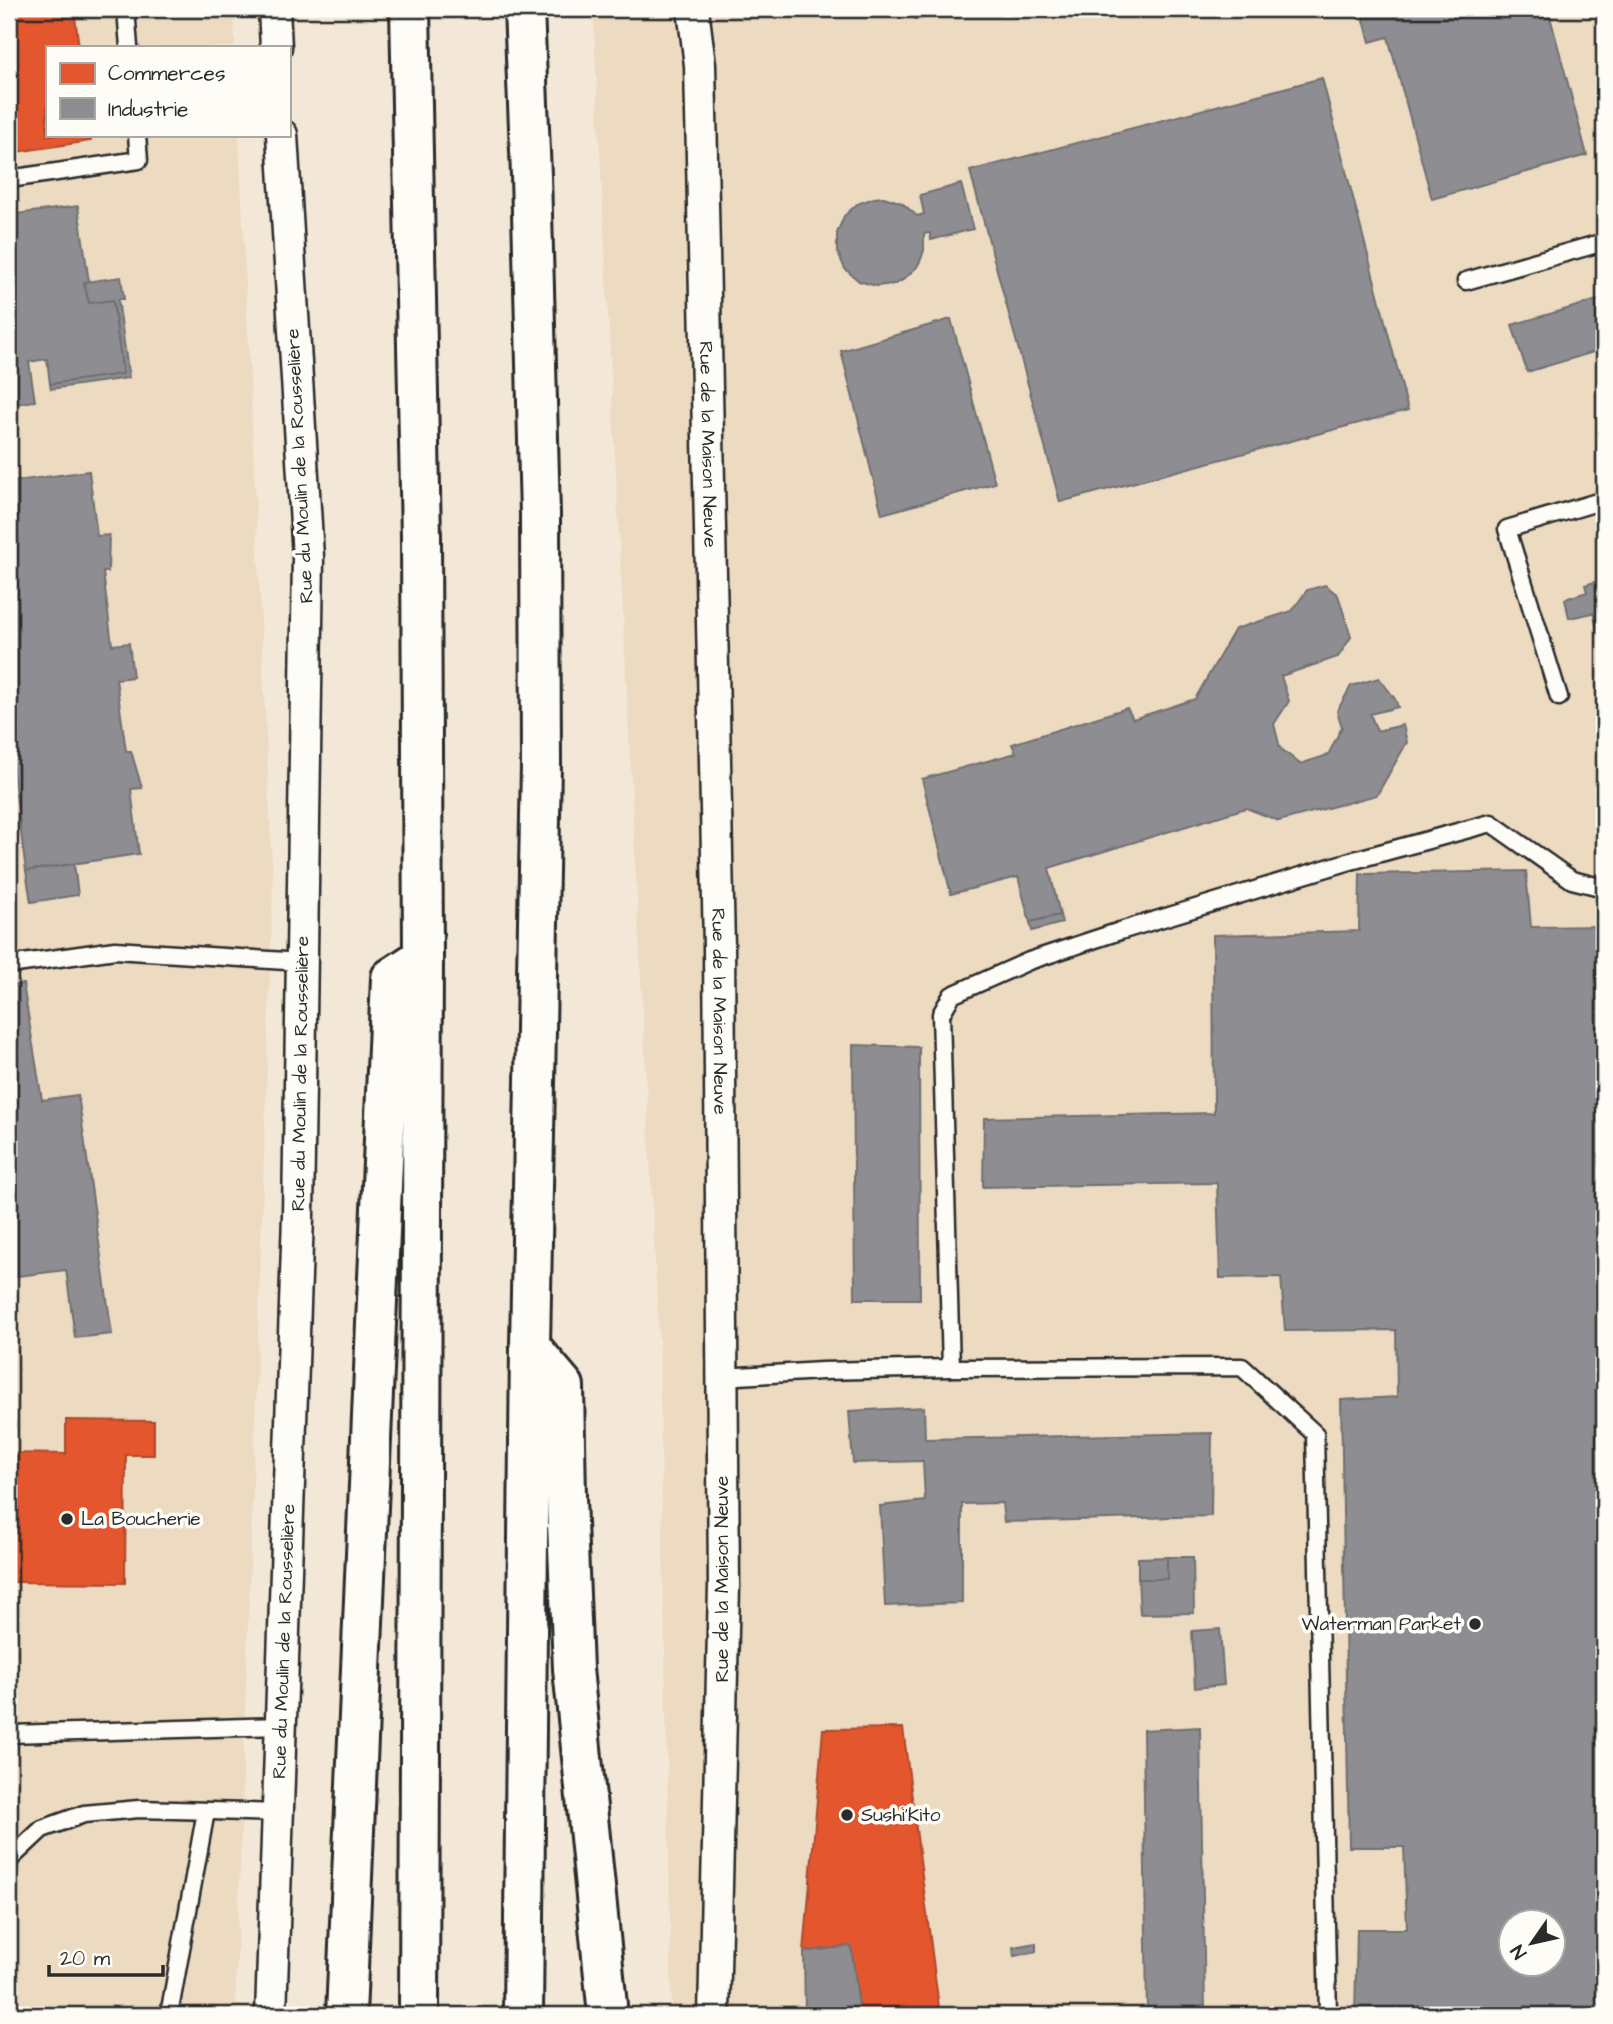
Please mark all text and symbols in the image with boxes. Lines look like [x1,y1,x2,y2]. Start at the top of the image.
legend [46,46,290,136]
text: Commerces [108,59,226,88]
text: Industrie [108,95,188,124]
street label: Rue du Moulin de la Rousselière [279,328,321,604]
street label: Rue de la Maison Neuve [692,341,724,548]
street label: Rue de la Maison Neuve [705,908,734,1115]
street label: Rue du Moulin de la Rousselière [285,936,316,1211]
street label: Rue de la Maison Neuve [709,1476,736,1682]
street label: Rue du Moulin de la Rousselière [265,1503,302,1779]
place label: La Boucherie [81,1506,201,1533]
marker: La Boucherie [59,1511,75,1527]
place label: Waterman Parket [1302,1611,1461,1638]
marker: Waterman Parket [1467,1616,1483,1632]
place label: Sushi'Kito [861,1802,941,1829]
marker: Sushi'Kito [839,1807,855,1823]
north arrow [1498,1909,1568,1979]
scale bar [49,1933,163,1977]
text: N [1505,1939,1534,1964]
text: 20 m [60,1944,111,1973]

